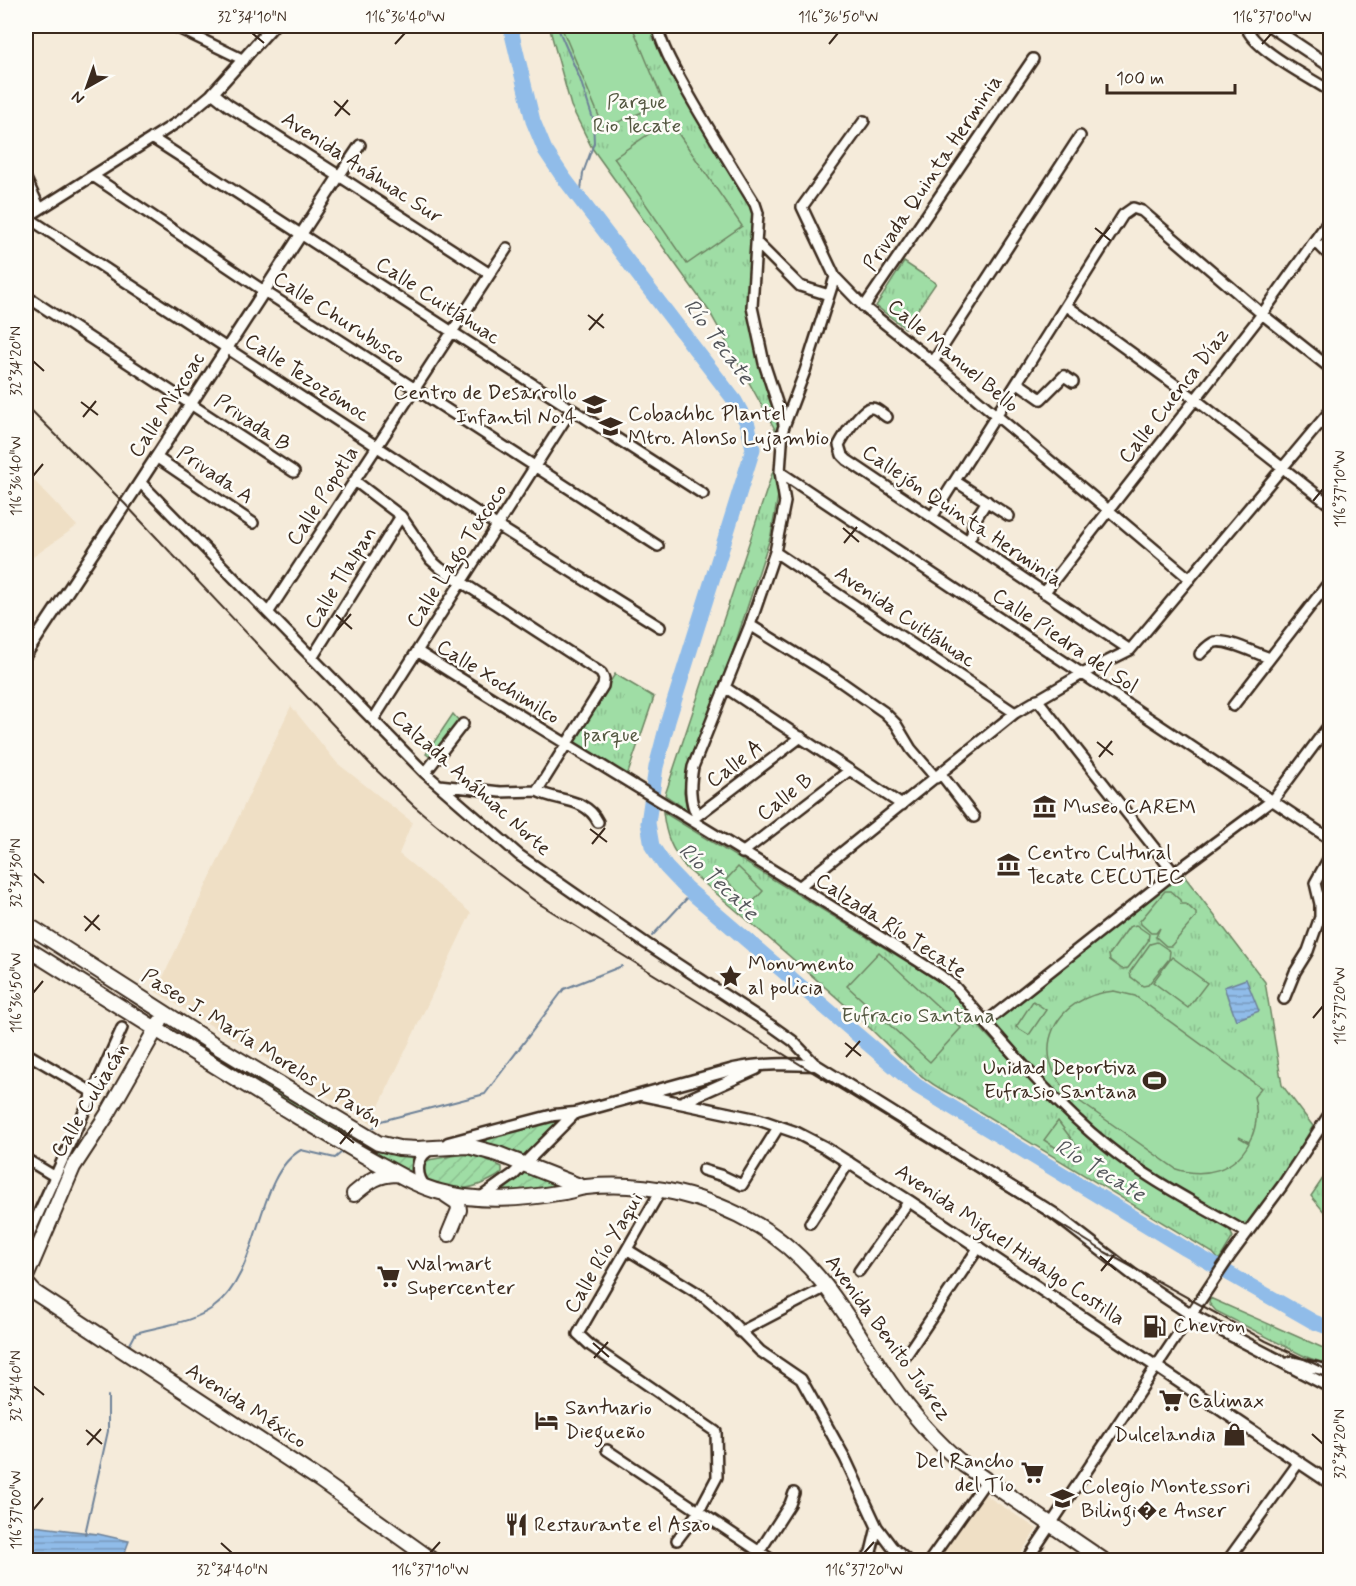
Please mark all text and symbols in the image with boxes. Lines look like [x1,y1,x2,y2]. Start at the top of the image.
text: 32°34'10"N [217,8,287,28]
text: 116°36'40"W [365,8,445,28]
text: 116°36'50"W [798,8,878,28]
text: 116°37'00"W [1233,8,1311,28]
north arrow [57,57,117,117]
scale bar [1107,57,1234,95]
text: 100 m [1116,67,1164,91]
street label: Privada Quinta Herminia [857,69,1009,277]
text: N [67,86,89,109]
park label: Parque Rio Tecate [593,88,681,140]
street label: Avenida Anáhuac Sur [276,105,448,231]
street label: Calle Cuitláhuac [370,250,506,352]
street label: Calle Churubusco [267,265,411,371]
water label: Río Tecate [677,293,760,392]
street label: Calle Manuel Bello [881,293,1025,419]
street label: Calle Cuenca Díaz [1112,322,1236,470]
text: 32°34'20"N [7,326,27,396]
street label: Calle Tezozómoc [239,327,375,429]
street label: Calle Mixcoac [122,347,212,463]
place label: Centro de Desarrollo Infantil No.4 [393,379,577,431]
street label: Privada B [209,387,296,459]
school or university icon: Centro de Desarrollo Infantil No.4 [582,392,608,418]
place label: Cobachbc Plantel Mtro. Alonso Lujambio [628,400,829,452]
school or university icon: Cobachbc Plantel Mtro. Alonso Lujambio [597,413,623,439]
text: 116°36'40"W [7,436,27,516]
street label: Callejón Quinta Herminia [856,438,1068,594]
street label: Privada A [171,439,259,511]
street label: Calle Popotla [280,441,366,551]
text: 116°37'10"W [1331,450,1351,528]
street label: Calle Lago Texcoco [400,479,516,635]
street label: Calle Tlalpan [298,521,384,635]
street label: Avenida Cuitláhuac [829,559,981,675]
street label: Calle Piedra del Sol [987,582,1143,700]
street label: Calle Xochimilco [431,633,565,731]
street label: Calzada Anáhuac Norte [385,704,557,862]
park label: parque [582,721,640,749]
street label: Calle A [701,733,769,795]
street label: Calle B [751,766,819,828]
place label: Museo CAREM [1063,793,1196,821]
museum icon: Museo CAREM [1032,794,1058,820]
water label: Río Tecate [672,837,765,928]
text: 32°34'30"N [7,838,27,908]
place label: Centro Cultural Tecate CECUTEC [1027,839,1184,891]
museum icon: Centro Cultural Tecate CECUTEC [996,852,1022,878]
street label: Calzada Río Tecate [810,867,972,985]
place label: Monumento al policia [748,950,854,1002]
text: 116°36'50"W [7,953,27,1033]
street label: Paseo J. María Morelos y Pavón [136,962,388,1134]
place icon: Monumento al policia [717,963,743,989]
text: 116°37'20"W [1331,967,1351,1045]
park label: Eufracio Santana [841,1002,995,1030]
street label: Calle Culiacán [44,1037,136,1163]
place label: Unidad Deportiva Eufrasio Santana [983,1054,1137,1106]
sports icon: Unidad Deportiva Eufrasio Santana [1142,1067,1168,1093]
water label: Río Tecate [1050,1133,1151,1209]
street label: Avenida Miguel Hidalgo Costilla [888,1157,1130,1334]
street label: Calle Río Yaqui [558,1187,650,1319]
street label: Avenida Benito Juárez [818,1249,958,1427]
place label: Walmart Supercenter [407,1250,515,1302]
supermarket icon: Walmart Supercenter [376,1263,402,1289]
place label: Chevron [1173,1312,1245,1340]
fuel station icon: Chevron [1142,1313,1168,1339]
text: 32°34'40"N [7,1350,27,1422]
street label: Avenida México [180,1356,312,1456]
place label: Calimax [1188,1387,1264,1415]
supermarket icon: Calimax [1157,1388,1183,1414]
place label: Santuario Diegueño [565,1394,652,1448]
hotel icon: Santuario Diegueño [534,1407,560,1433]
text: 32°34'20"N [1331,1409,1351,1479]
place label: Dulcelandia [1114,1421,1216,1449]
shop icon: Dulcelandia [1221,1422,1247,1448]
place label: Del Rancho del Tío [915,1447,1014,1499]
supermarket icon: Del Rancho del Tío [1019,1460,1045,1486]
text: 116°37'00"W [7,1471,27,1549]
place label: Colegio Montessori Bilingi�e Anser [1081,1473,1251,1527]
school or university icon: Colegio Montessori Bilingi�e Anser [1050,1486,1076,1512]
place label: Restaurante el Asao [534,1511,710,1539]
restaurant icon: Restaurante el Asao [503,1512,529,1538]
text: 32°34'40"N [196,1561,268,1581]
text: 116°37'10"W [391,1561,469,1581]
text: 116°37'20"W [825,1561,903,1581]

